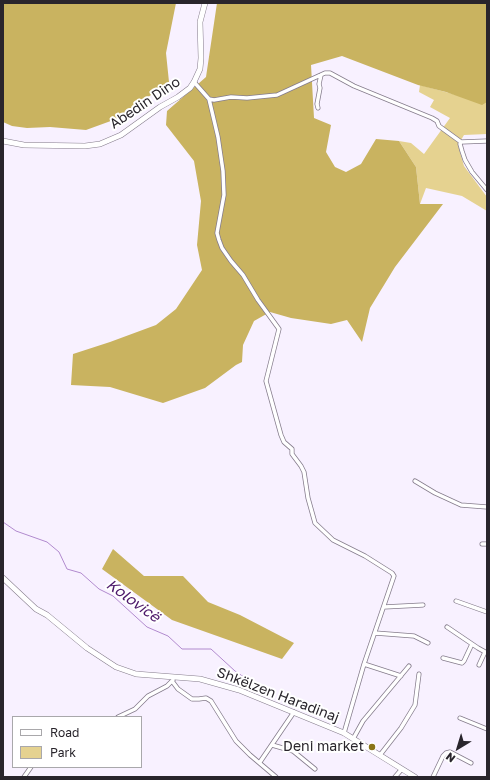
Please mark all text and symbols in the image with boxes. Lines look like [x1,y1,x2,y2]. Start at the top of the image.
street label: Abedin Dino [107,73,183,133]
water label: Kolovicë [103,576,163,626]
street label: Shkëlzen Haradinaj [214,664,342,726]
legend [12,716,142,768]
text: Road [50,725,79,740]
north arrow [438,728,478,768]
place label: Deni market [283,739,364,755]
marker: Deni market [367,742,377,752]
text: Park [50,745,76,760]
text: N [443,750,458,766]

